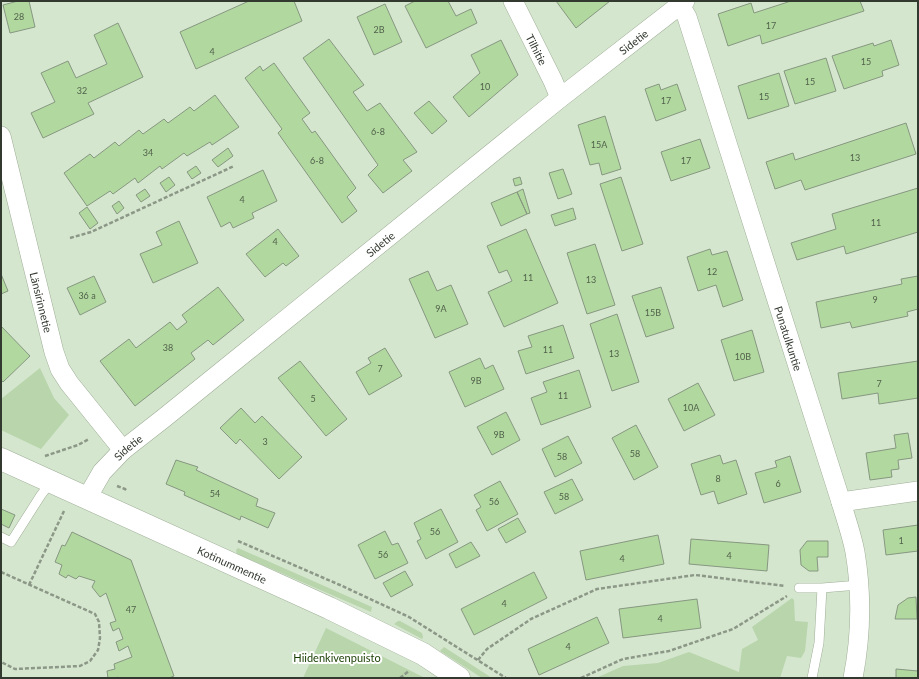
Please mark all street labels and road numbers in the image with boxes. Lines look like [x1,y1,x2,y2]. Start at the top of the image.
street label: Sidetie [616,26,650,57]
street label: Tilhitie [524,32,550,67]
street label: Sidetie [363,228,397,259]
street label: Länsirinnetie [28,270,55,334]
street label: Punatulkuntie [773,304,805,373]
street label: Sidetie [111,431,145,462]
street label: Kotinummentie [196,543,269,585]

